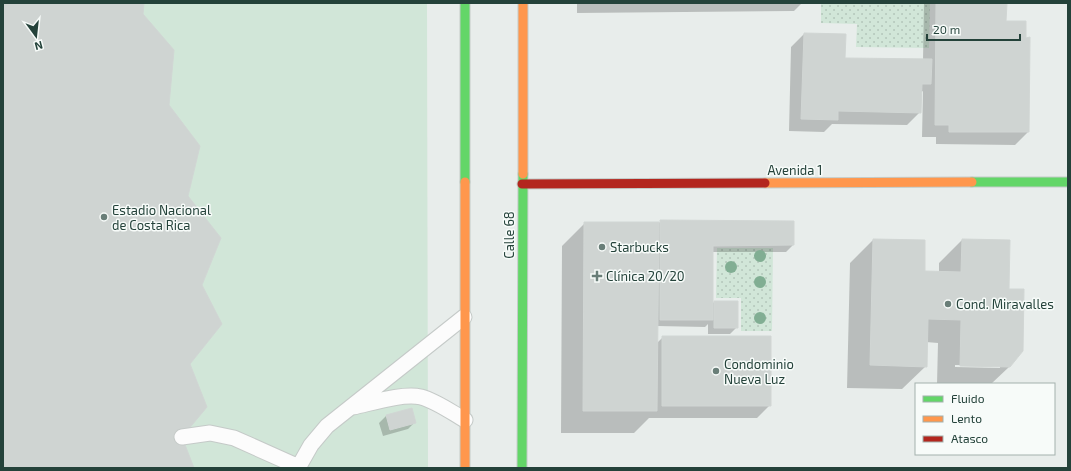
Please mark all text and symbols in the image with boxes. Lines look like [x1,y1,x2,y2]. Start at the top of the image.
north arrow [16,16,56,56]
scale bar [927,16,1020,42]
text: 20 m [933,22,960,36]
text: N [33,39,44,53]
street label: Avenida 1 [767,162,823,178]
place label: Estadio Nacional de Costa Rica [112,202,211,233]
street label: Calle 68 [501,211,517,259]
marker: Estadio Nacional de Costa Rica [99,212,109,222]
place label: Starbucks [610,239,669,255]
marker: Starbucks [597,242,607,252]
place label: Clínica 20/20 [606,268,685,284]
marker: Clínica 20/20 [591,270,603,282]
place label: Cond. Miravalles [956,296,1054,312]
marker: Cond. Miravalles [943,299,953,309]
place label: Condominio Nueva Luz [724,356,794,387]
marker: Condominio Nueva Luz [711,366,721,376]
legend [915,383,1055,455]
text: Fluido [951,391,985,405]
text: Lento [951,411,982,425]
text: Atasco [951,431,988,445]

